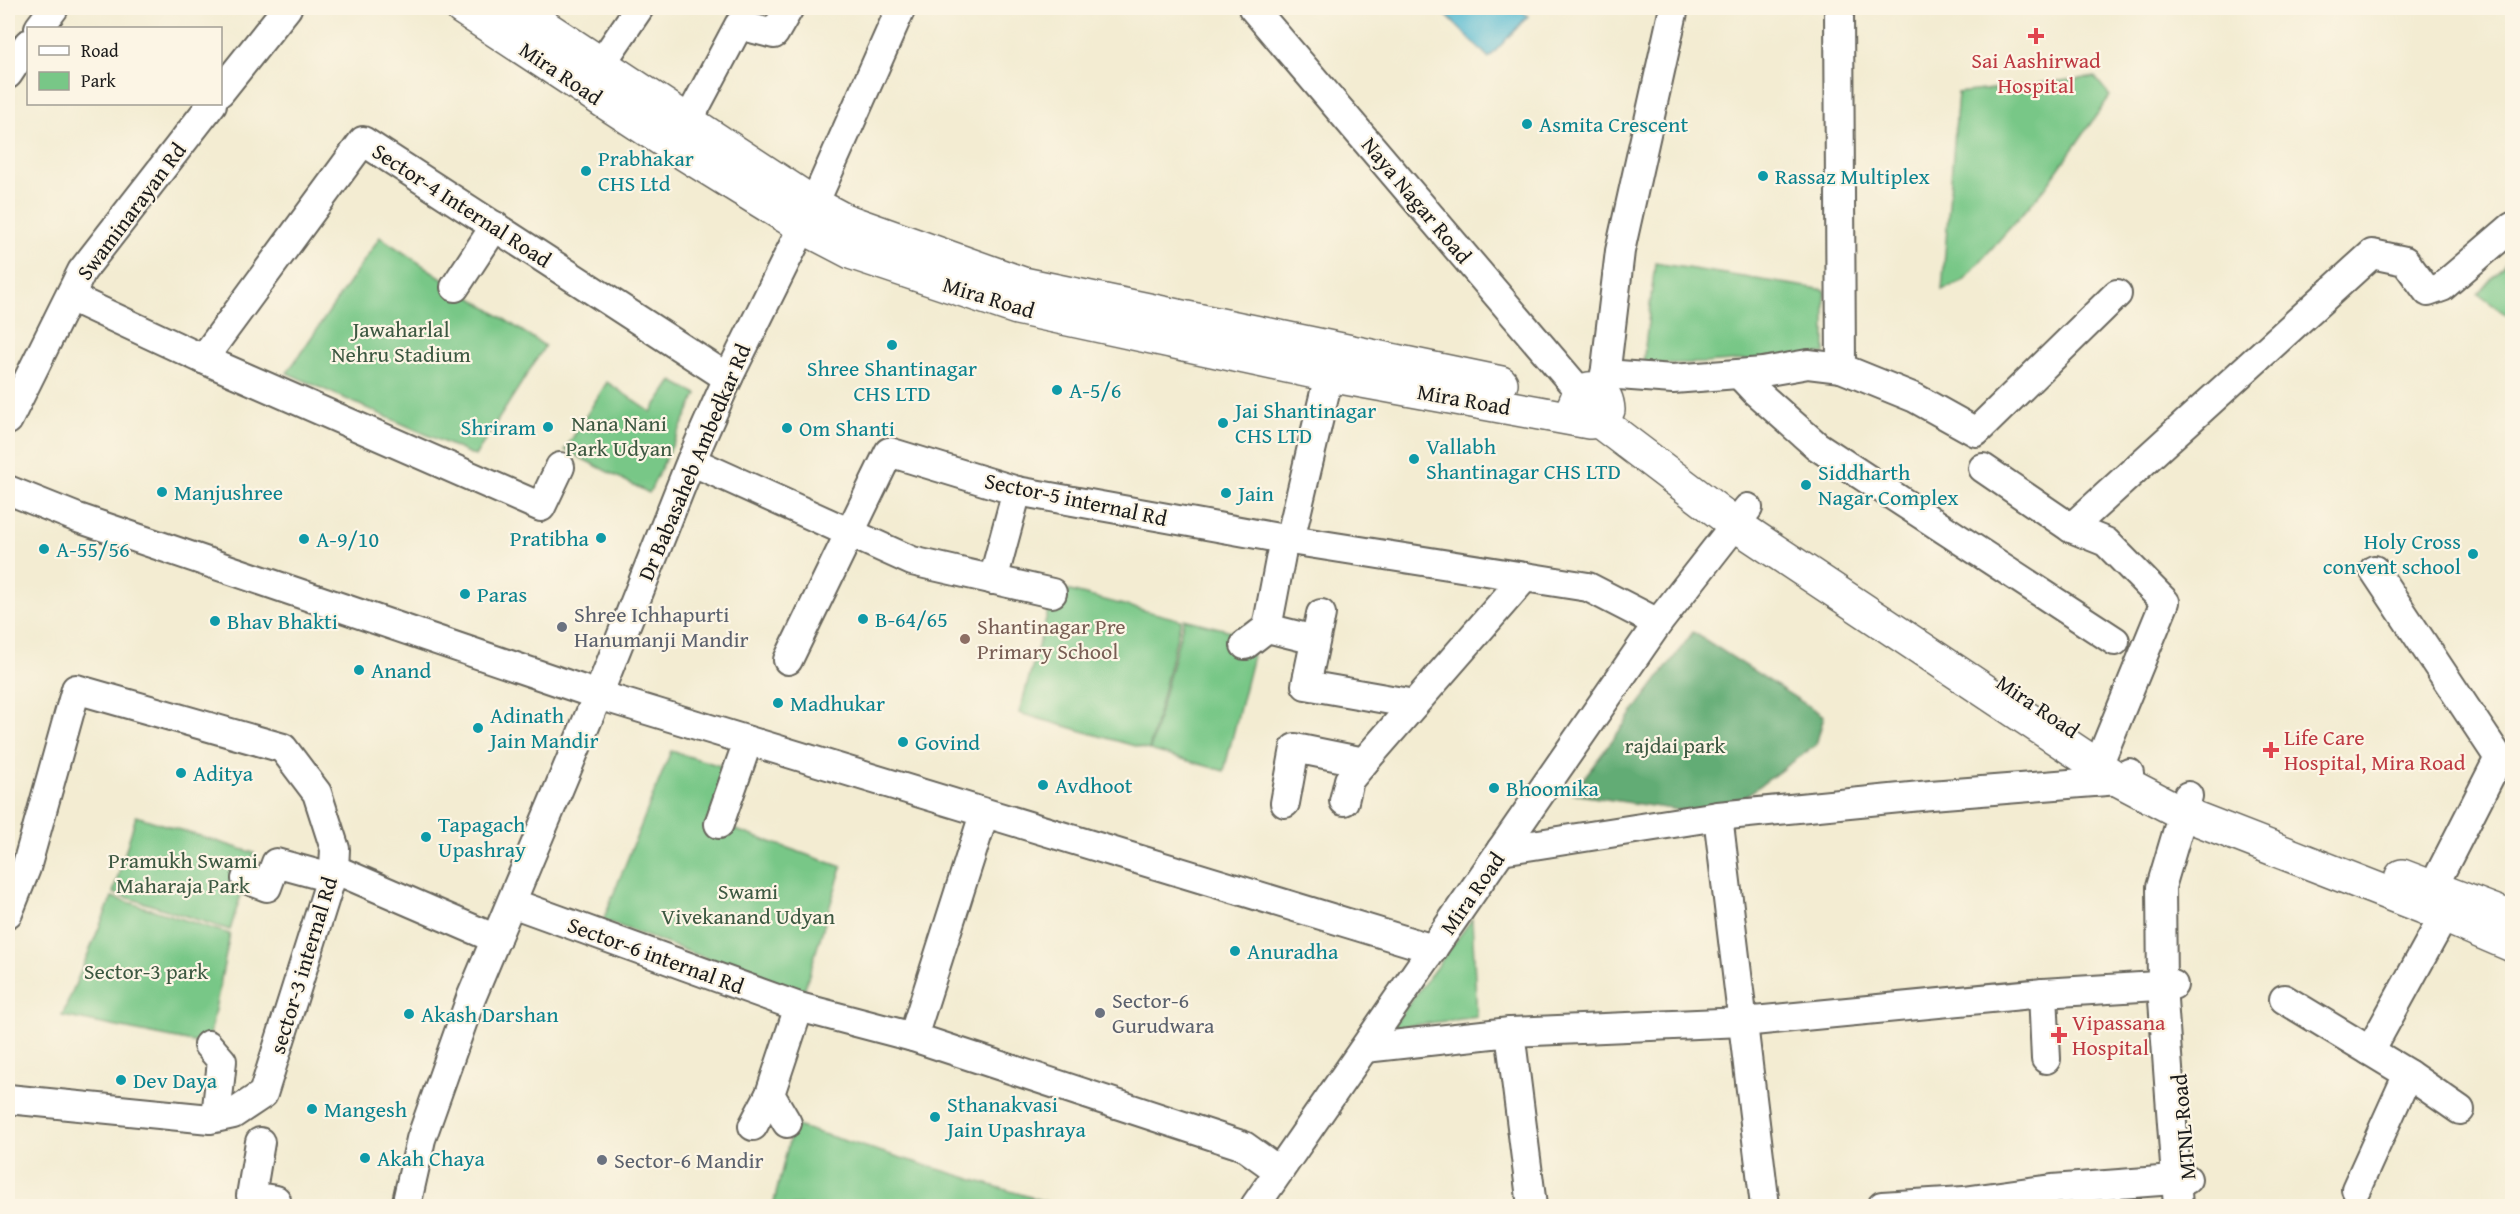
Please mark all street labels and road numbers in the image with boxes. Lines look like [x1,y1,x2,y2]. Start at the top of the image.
street label: Mira Road [513,33,609,113]
street label: Naya Nagar Road [1354,130,1480,271]
street label: Swaminarayan Rd [69,135,194,287]
street label: Sector-4 Internal Road [366,135,558,275]
street label: Mira Road [939,268,1039,326]
street label: Dr Babasaheb Ambedkar Rd [630,338,759,585]
street label: Mira Road [1415,375,1513,423]
street label: Sector-5 internal Rd [982,464,1170,534]
street label: Mira Road [1990,666,2086,746]
street label: Mira Road [1432,845,1512,941]
street label: sector-3 internal Rd [261,872,345,1058]
street label: Sector-6 internal Rd [563,908,749,1002]
street label: MTNL Road [2162,1072,2204,1181]

